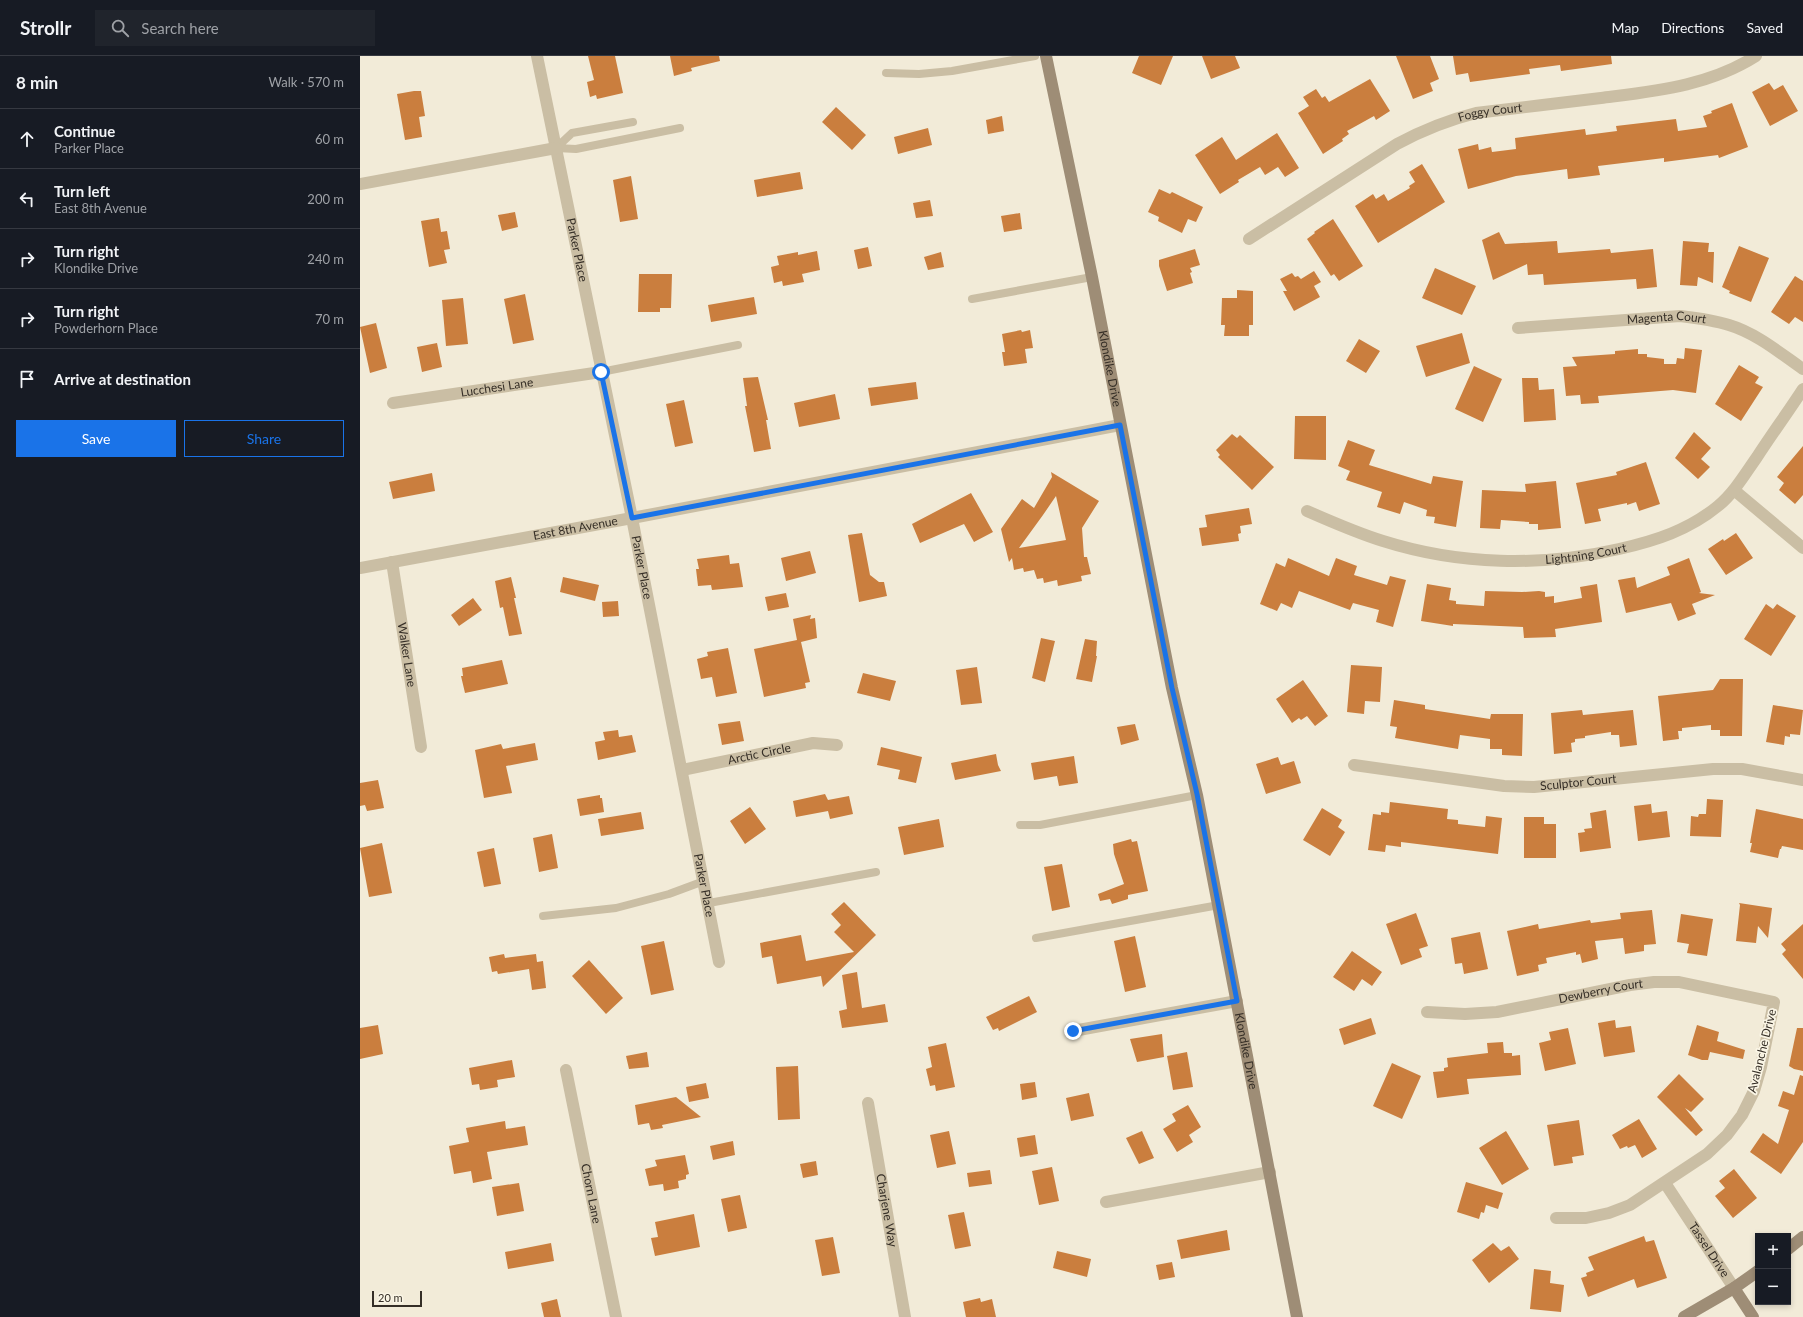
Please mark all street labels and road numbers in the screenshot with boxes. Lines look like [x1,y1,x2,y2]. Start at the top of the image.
street label: Foggy Court [1456,99,1524,125]
street label: Parker Place [564,217,591,283]
street label: Magenta Court [1626,308,1708,327]
street label: Klondike Drive [1096,329,1125,408]
street label: Lucchesi Lane [459,374,534,400]
street label: East 8th Avenue [532,513,619,543]
street label: Parker Place [629,534,656,600]
street label: Lightning Court [1545,539,1628,567]
street label: Walker Lane [395,621,419,688]
street label: Arctic Circle [726,740,792,767]
street label: Sculptor Court [1539,771,1618,793]
street label: Parker Place [691,852,718,918]
street label: Dewberry Court [1557,975,1644,1006]
street label: Avalanche Drive [1744,1008,1779,1094]
street label: Klondike Drive [1232,1011,1261,1091]
street label: Chorn Lane [578,1162,605,1225]
street label: Charjene Way [873,1173,901,1249]
street label: Tassel Drive [1686,1219,1733,1280]

